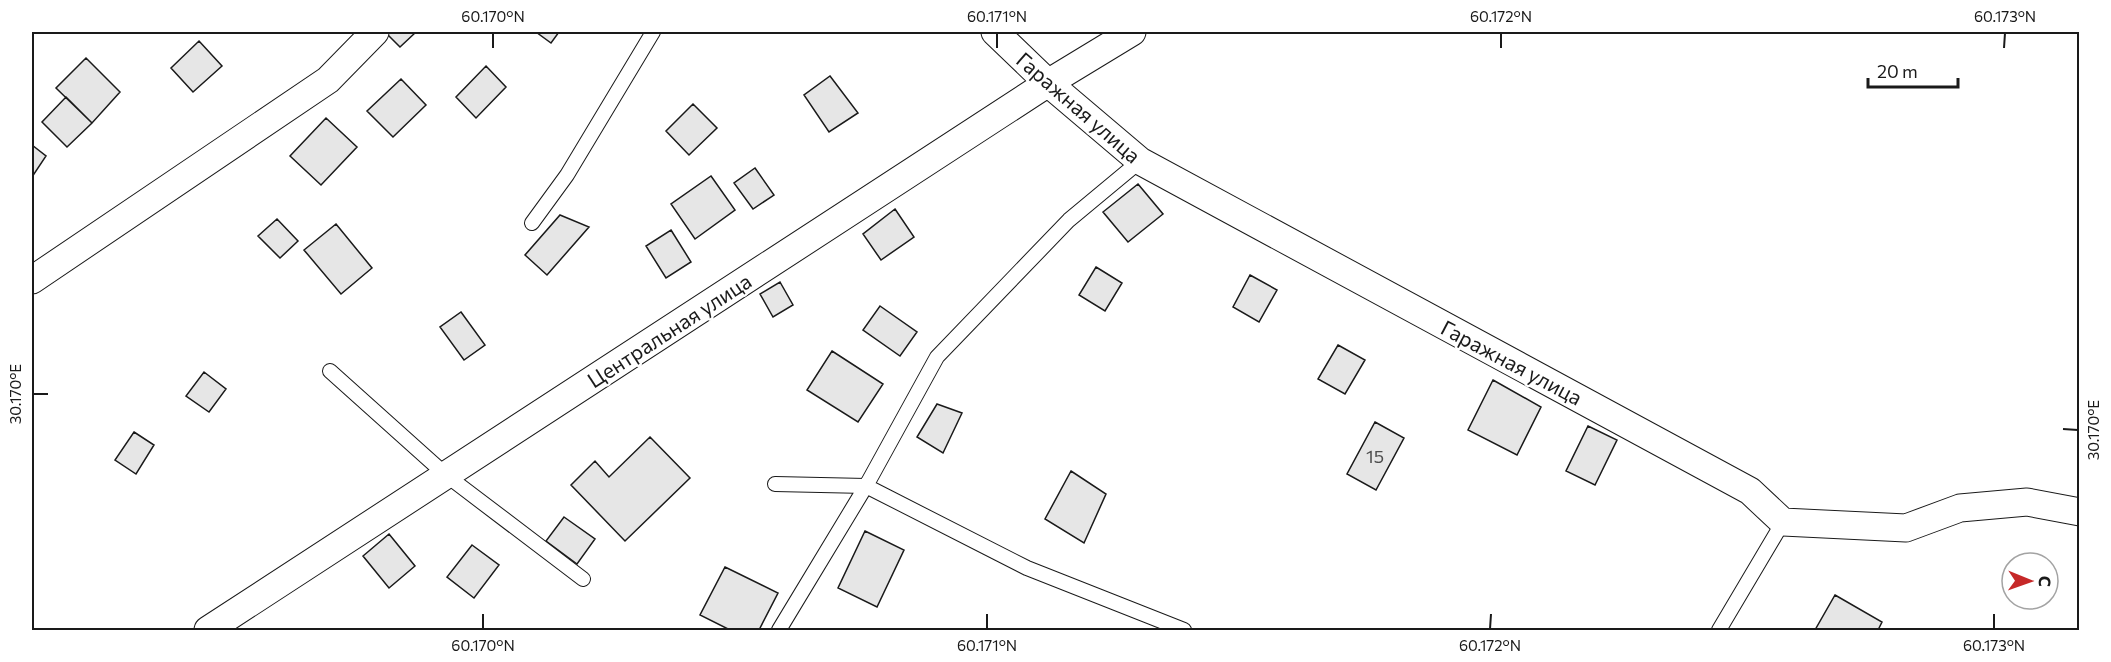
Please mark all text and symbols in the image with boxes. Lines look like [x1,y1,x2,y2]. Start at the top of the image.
text: 60.170°N [461,7,525,25]
text: 60.171°N [967,7,1027,25]
text: 60.172°N [1470,7,1532,25]
text: 60.173°N [1974,7,2036,25]
street label: Гаражная улица [1012,46,1146,168]
scale bar [1868,51,1958,89]
text: 20 m [1877,60,1918,82]
street label: Центральная улица [582,268,756,392]
street label: Гаражная улица [1437,314,1587,410]
text: 30.170°E [6,364,24,424]
text: 30.170°E [2084,400,2102,460]
house number: 15 [1366,445,1384,467]
north arrow [2000,551,2060,611]
text: С [2036,576,2055,587]
text: 60.170°N [451,636,515,654]
text: 60.171°N [957,636,1017,654]
text: 60.172°N [1459,636,1521,654]
text: 60.173°N [1963,636,2025,654]

